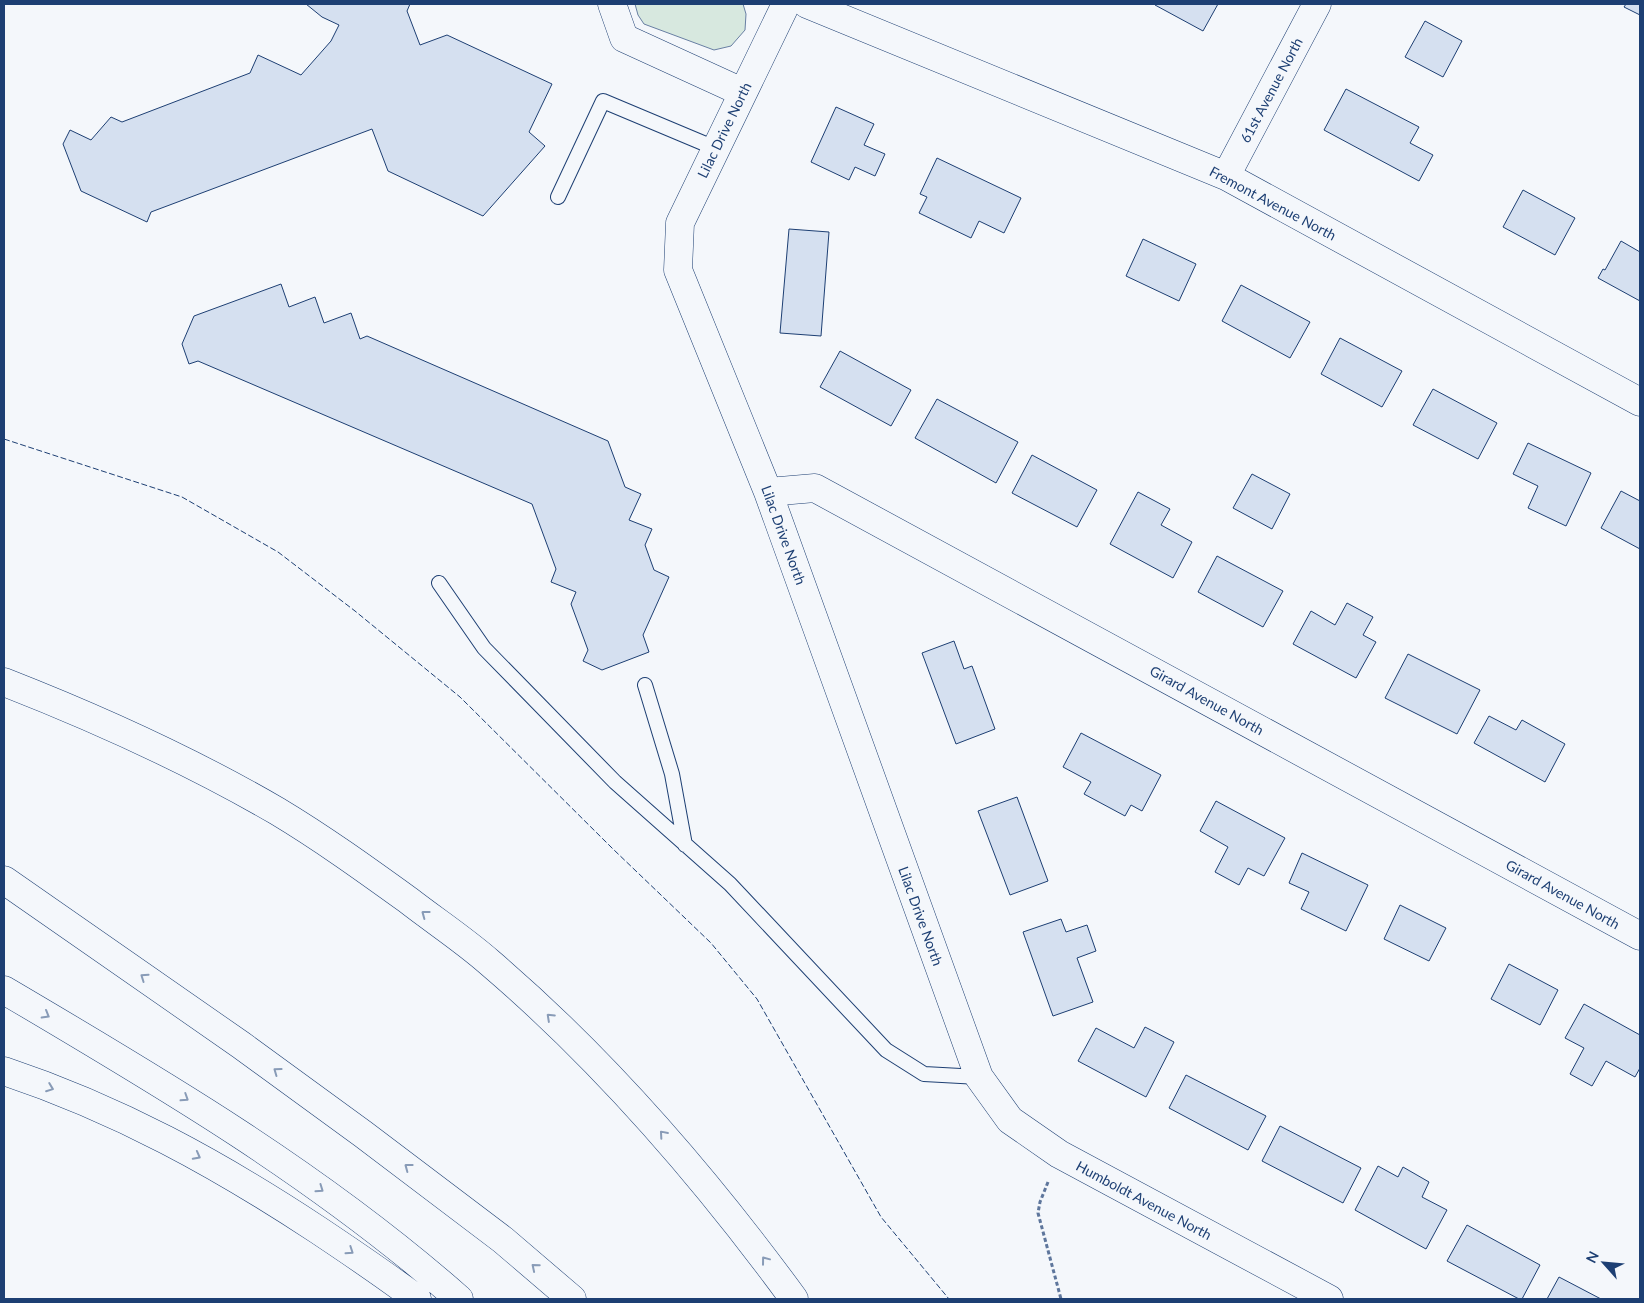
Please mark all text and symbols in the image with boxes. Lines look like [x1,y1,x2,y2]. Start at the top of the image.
street label: 61st Avenue North [1236,34,1306,146]
street label: Lilac Drive North [693,79,755,181]
street label: Fremont Avenue North [1207,162,1339,244]
street label: Lilac Drive North [758,483,810,587]
street label: Girard Avenue North [1147,662,1267,738]
street label: Girard Avenue North [1503,856,1623,932]
street label: Lilac Drive North [895,864,947,968]
one-way arrow [422,911,431,919]
one-way arrow [140,974,150,983]
one-way arrow [40,1008,49,1018]
one-way arrow [547,1014,556,1023]
one-way arrow [273,1068,283,1077]
one-way arrow [45,1082,53,1092]
one-way arrow [180,1092,189,1102]
one-way arrow [660,1130,669,1139]
one-way arrow [192,1149,201,1159]
street label: Humboldt Avenue North [1073,1157,1215,1243]
one-way arrow [404,1164,414,1173]
one-way arrow [314,1183,324,1192]
north arrow [1579,1238,1629,1288]
one-way arrow [344,1245,353,1254]
text: N [1582,1248,1602,1266]
one-way arrow [763,1257,771,1266]
one-way arrow [532,1264,541,1273]

